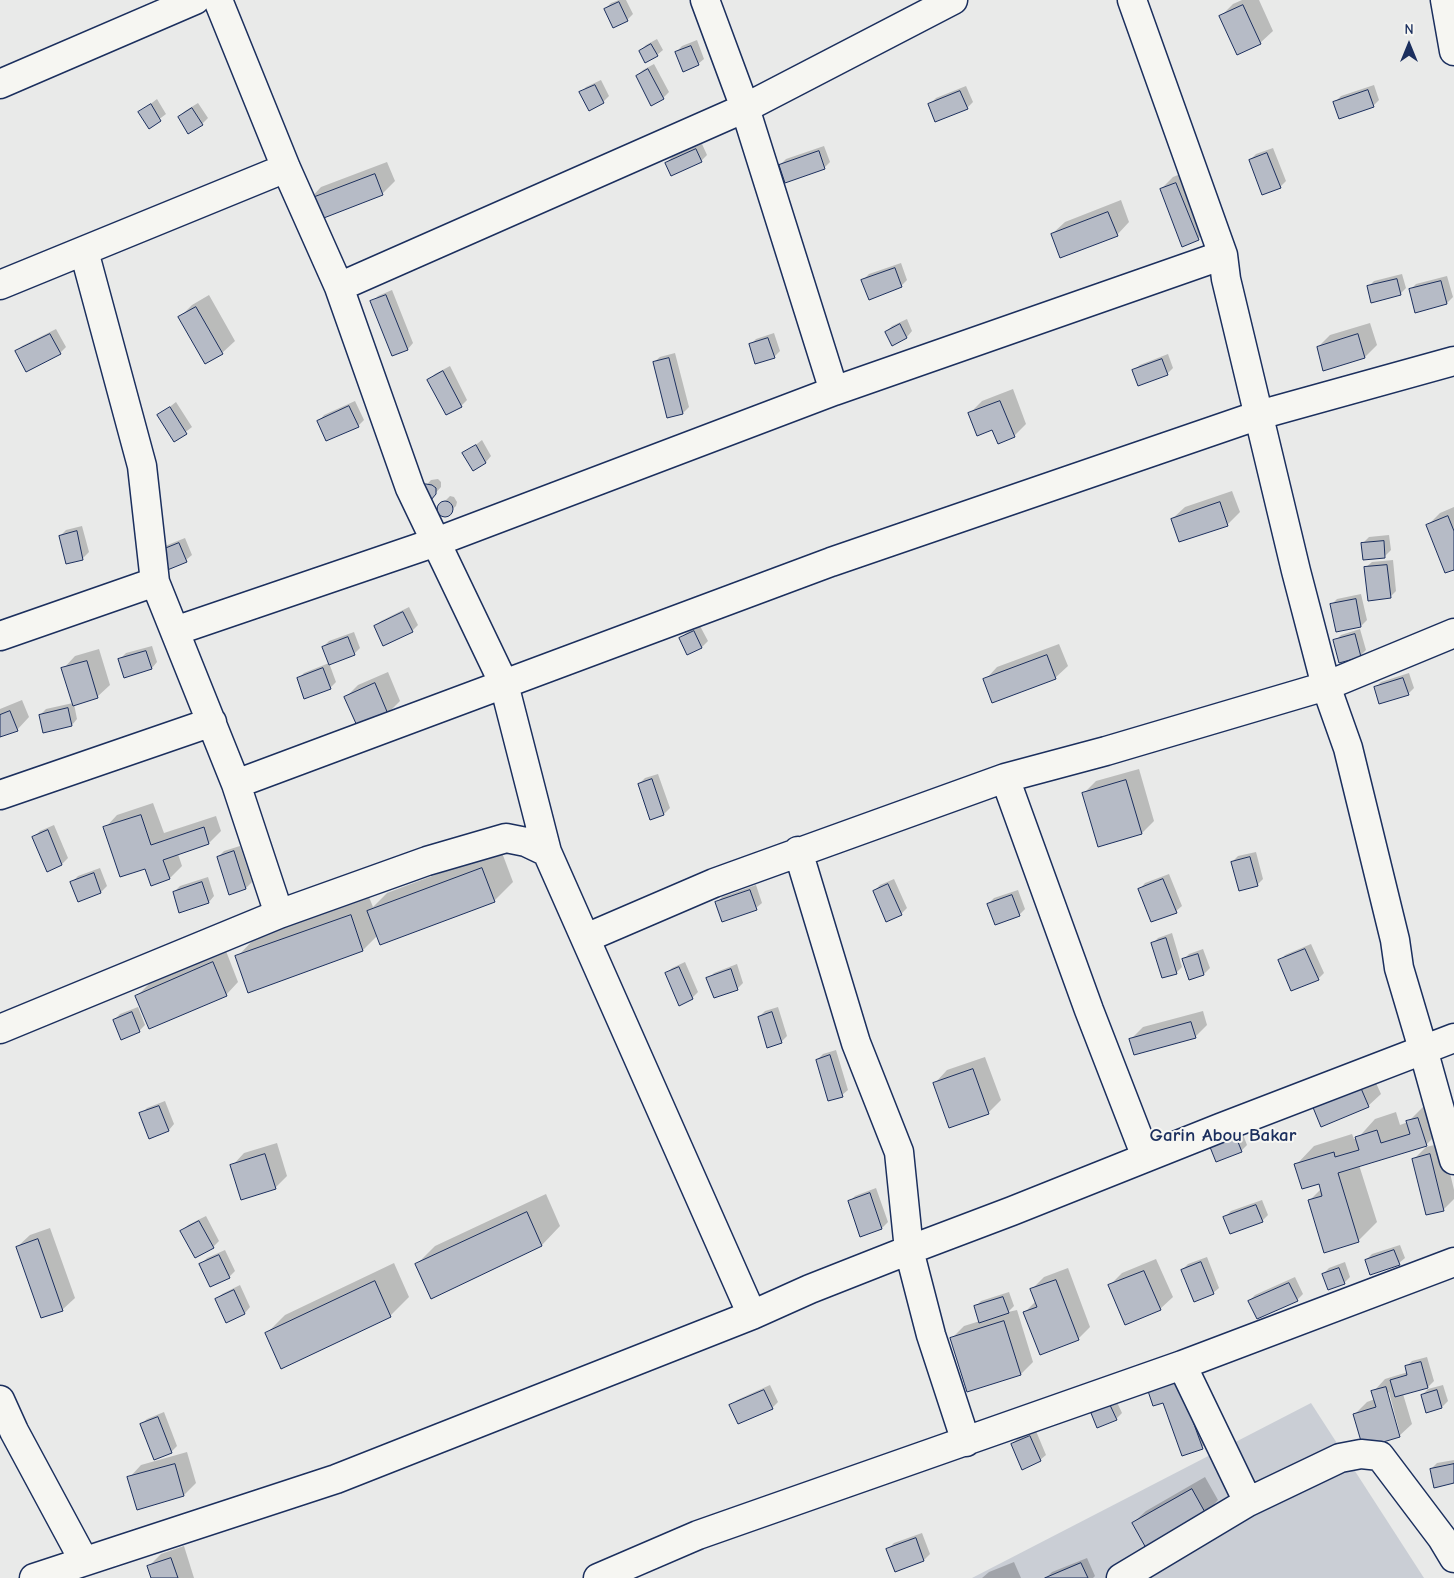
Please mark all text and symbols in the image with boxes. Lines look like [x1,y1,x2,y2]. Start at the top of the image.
north arrow [1384,20,1434,70]
text: N [1404,21,1414,38]
district label: Garin Abou Bakar [1150,1125,1296,1147]

